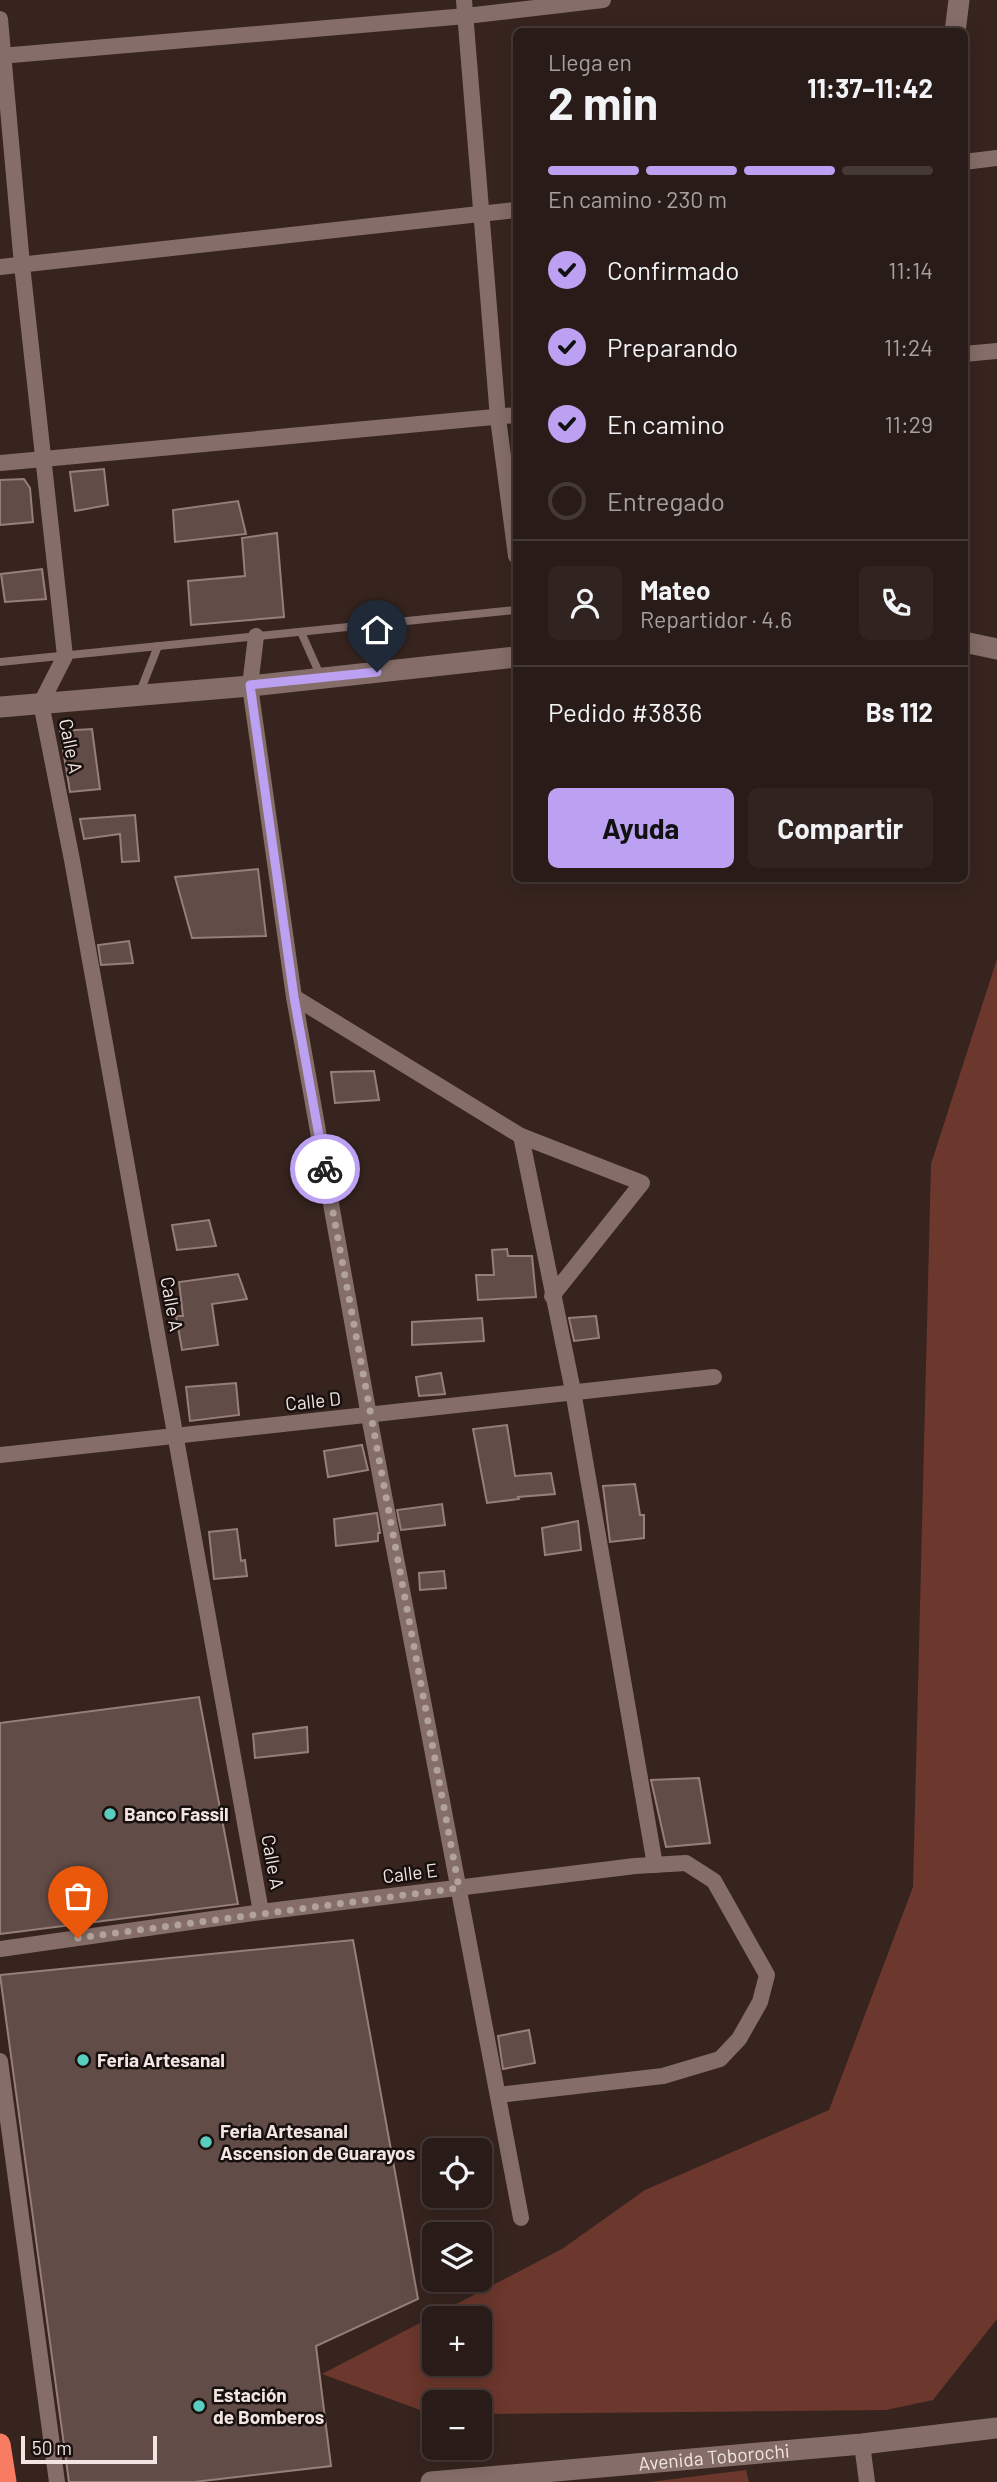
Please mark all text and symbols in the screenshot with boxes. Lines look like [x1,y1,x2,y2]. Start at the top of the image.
text: Llega en [548,48,632,76]
text: 11:37–11:42 [807,72,933,103]
text: 2 min [548,74,658,129]
text: En camino · 230 m [548,185,727,213]
icon: check [548,251,586,289]
text: Confirmado [607,254,739,285]
text: 11:14 [888,256,933,284]
icon: check [548,328,586,366]
text: Preparando [607,331,738,362]
text: 11:24 [884,333,933,361]
icon: check [548,405,586,443]
text: En camino [607,408,725,439]
text: 11:29 [885,410,933,438]
text: Entregado [607,485,725,516]
button: person [548,566,622,640]
button: phone [859,566,933,640]
text: Mateo [640,574,710,605]
pin [347,600,407,672]
text: Repartidor · 4.6 [640,605,792,633]
icon: home [358,611,396,649]
text: Pedido #3836 [548,696,702,727]
text: Bs 112 [866,696,933,727]
street label: Calle A [55,717,88,775]
button: Ayuda [548,788,734,868]
button: Compartir [748,788,933,868]
courier [290,1134,360,1204]
icon: bike [306,1150,344,1188]
street label: Calle A [156,1275,189,1333]
street label: Calle D [284,1386,342,1415]
place label: Banco Fassil [124,1802,229,1825]
marker: Banco Fassil [102,1806,118,1822]
street label: Calle A [257,1833,290,1891]
street label: Calle E [381,1858,439,1887]
pin [48,1866,108,1938]
icon: bag [59,1877,97,1915]
place label: Feria Artesanal [97,2048,225,2071]
marker: Feria Artesanal [75,2052,91,2068]
place label: Feria Artesanal Ascension de Guarayos [220,2119,415,2164]
marker: Feria Artesanal Ascension de Guarayos [198,2134,214,2150]
map controls [422,2138,492,2460]
button: locate [422,2138,492,2208]
button: layers [422,2222,492,2292]
button: + [422,2306,492,2376]
place label: Estación de Bomberos [213,2383,324,2428]
button: − [422,2390,492,2460]
marker: Estación de Bomberos [191,2398,207,2414]
scale bar [21,2433,158,2465]
text: 50 m [32,2436,72,2459]
street label: Avenida Toborochi [637,2438,790,2475]

